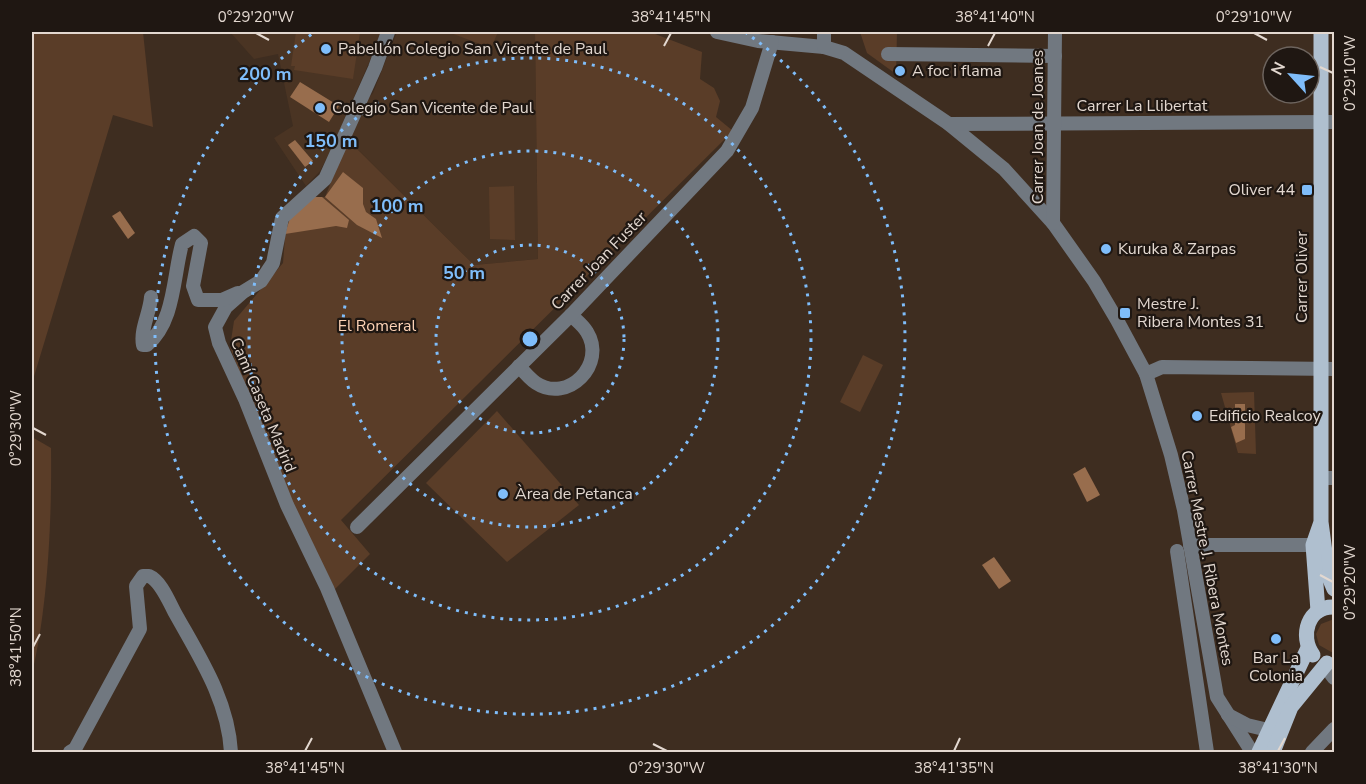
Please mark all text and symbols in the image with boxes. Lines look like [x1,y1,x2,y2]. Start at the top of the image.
text: 0°29'20"W [218,7,295,27]
text: 38°41'45"N [631,7,711,27]
text: 38°41'40"N [955,7,1035,27]
text: 0°29'10"W [1216,7,1293,27]
text: 0°29'10"W [1340,34,1360,111]
place label: Pabellón Colegio San Vicente de Paul [338,38,607,60]
marker: Pabellón Colegio San Vicente de Paul [319,42,333,56]
north arrow [1261,45,1321,105]
street label: Carrer Joan de Joanes [1027,50,1049,204]
text: N [1266,58,1291,79]
place label: A foc i flama [912,60,1002,82]
text: 200 m [238,62,292,86]
marker: A foc i flama [893,64,907,78]
street label: Carrer La Llibertat [1077,95,1208,117]
place label: Colegio San Vicente de Paul [332,97,534,119]
marker: Colegio San Vicente de Paul [313,101,327,115]
text: 150 m [304,129,358,153]
place label: Oliver 44 [1229,179,1295,201]
marker: Oliver 44 [1300,183,1314,197]
text: 100 m [370,194,424,218]
street label: Carrer Joan Fuster [546,207,652,315]
street label: Carrer Oliver [1291,231,1313,323]
place label: Kuruka & Zarpas [1118,238,1236,260]
marker: Kuruka & Zarpas [1099,242,1113,256]
text: 50 m [443,261,485,285]
place label: Mestre J. Ribera Montes 31 [1137,293,1264,333]
marker: Mestre J. Ribera Montes 31 [1118,306,1132,320]
park label: El Romeral [338,315,417,337]
centre of rings [520,329,540,349]
street label: Camí Caseta Madrid [225,334,301,476]
text: 0°29'30"W [6,389,26,466]
place label: Edificio Realcoy [1209,405,1322,427]
marker: Edificio Realcoy [1190,409,1204,423]
street label: Carrer Mestre J. Ribera Montes [1175,448,1239,668]
place label: Àrea de Petanca [515,483,633,505]
marker: Àrea de Petanca [496,487,510,501]
text: 0°29'20"W [1340,543,1360,620]
text: 38°41'50"N [6,607,26,687]
marker: Bar La Colonia [1269,632,1283,646]
place label: Bar La Colonia [1249,647,1303,687]
text: 38°41'45"N [265,758,345,778]
text: 0°29'30"W [629,758,706,778]
text: 38°41'35"N [914,758,994,778]
text: 38°41'30"N [1238,758,1318,778]

